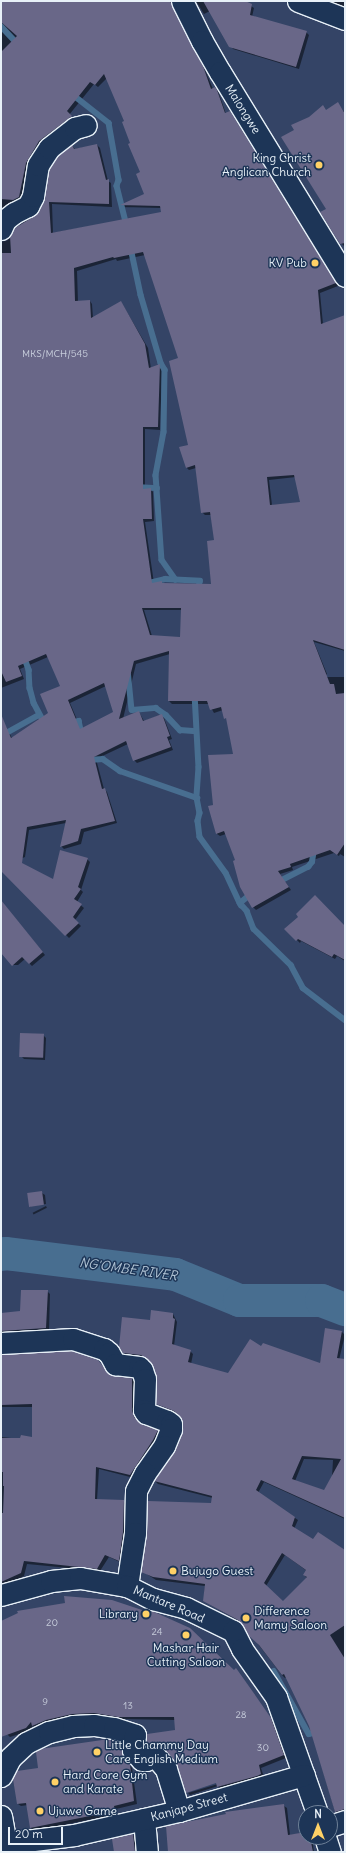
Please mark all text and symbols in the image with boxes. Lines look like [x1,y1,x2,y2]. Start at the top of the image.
street label: Malongwe [222,82,264,136]
place label: King Christ Anglican Church [222,151,311,179]
marker: King Christ Anglican Church [314,160,324,170]
place label: KV Pub [268,256,307,270]
marker: KV Pub [310,258,320,268]
house number: MKS/MCH/545 [22,348,88,360]
water label: NG'OMBE RIVER [78,1255,178,1285]
place label: Bujugo Guest [181,1564,253,1578]
marker: Bujugo Guest [168,1566,178,1576]
street label: Mantare Road [131,1582,207,1626]
place label: Difference Mamy Saloon [254,1604,327,1632]
place label: Library [99,1607,138,1621]
marker: Library [141,1609,151,1619]
marker: Difference Mamy Saloon [241,1613,251,1623]
house number: 20 [46,1617,58,1629]
house number: 24 [151,1626,163,1638]
marker: Mashar Hair Cutting Saloon [181,1630,191,1640]
place label: Mashar Hair Cutting Saloon [147,1641,225,1669]
house number: 9 [42,1696,48,1708]
house number: 13 [123,1700,133,1712]
house number: 28 [235,1709,247,1721]
place label: Little Chammy Day Care English Medium [105,1738,218,1766]
house number: 30 [257,1742,269,1754]
marker: Little Chammy Day Care English Medium [92,1747,102,1757]
place label: Hard Core Gym and Karate [63,1768,148,1796]
marker: Hard Core Gym and Karate [50,1777,60,1787]
street label: Kanjape Street [149,1790,229,1824]
place label: Ujuwe Game [48,1804,117,1818]
north arrow [298,1805,338,1845]
marker: Ujuwe Game [35,1806,45,1816]
text: N [314,1807,322,1821]
scale bar [10,1819,65,1845]
text: 20 m [15,1826,43,1841]

